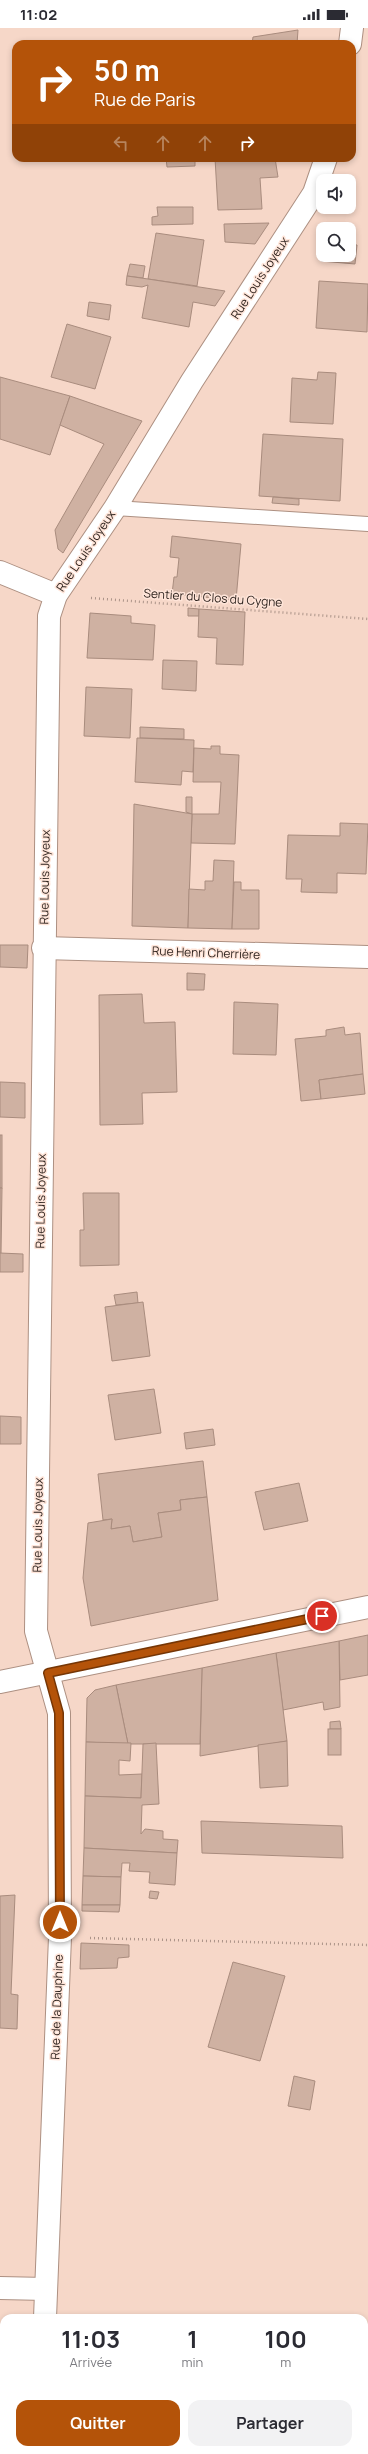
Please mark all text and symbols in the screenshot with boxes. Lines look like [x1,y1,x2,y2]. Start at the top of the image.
text: 11:02 [20,4,57,25]
text: 50 m [94,51,160,89]
icon: right [28,56,80,108]
text: Rue de Paris [94,87,196,111]
icon: left [110,132,132,154]
icon: ahead [152,132,174,154]
icon: ahead [194,132,216,154]
icon: right [236,132,258,154]
map controls [316,174,356,262]
button: sound [316,174,356,214]
button: search [316,222,356,262]
street label: Rue Louis Joyeux [227,233,293,322]
street label: Rue Louis Joyeux [52,506,120,595]
street label: Sentier du Clos du Cygne [143,584,283,611]
street label: Rue Louis Joyeux [35,829,54,925]
street label: Rue Henri Cherrière [152,942,260,963]
street label: Rue Louis Joyeux [31,1153,50,1249]
street label: Rue Louis Joyeux [28,1477,47,1573]
pin [305,1599,339,1633]
icon: arrive [311,1605,333,1627]
position arrow [39,1901,81,1943]
street label: Rue de la Dauphine [46,1954,67,2060]
text: 11:03 [61,2322,120,2355]
text: 1 [187,2322,198,2355]
text: 100 [265,2322,307,2355]
text: Arrivée [70,2353,112,2371]
text: min [182,2353,203,2371]
text: m [280,2353,291,2371]
button: Quitter [16,2400,180,2446]
button: Partager [188,2400,352,2446]

